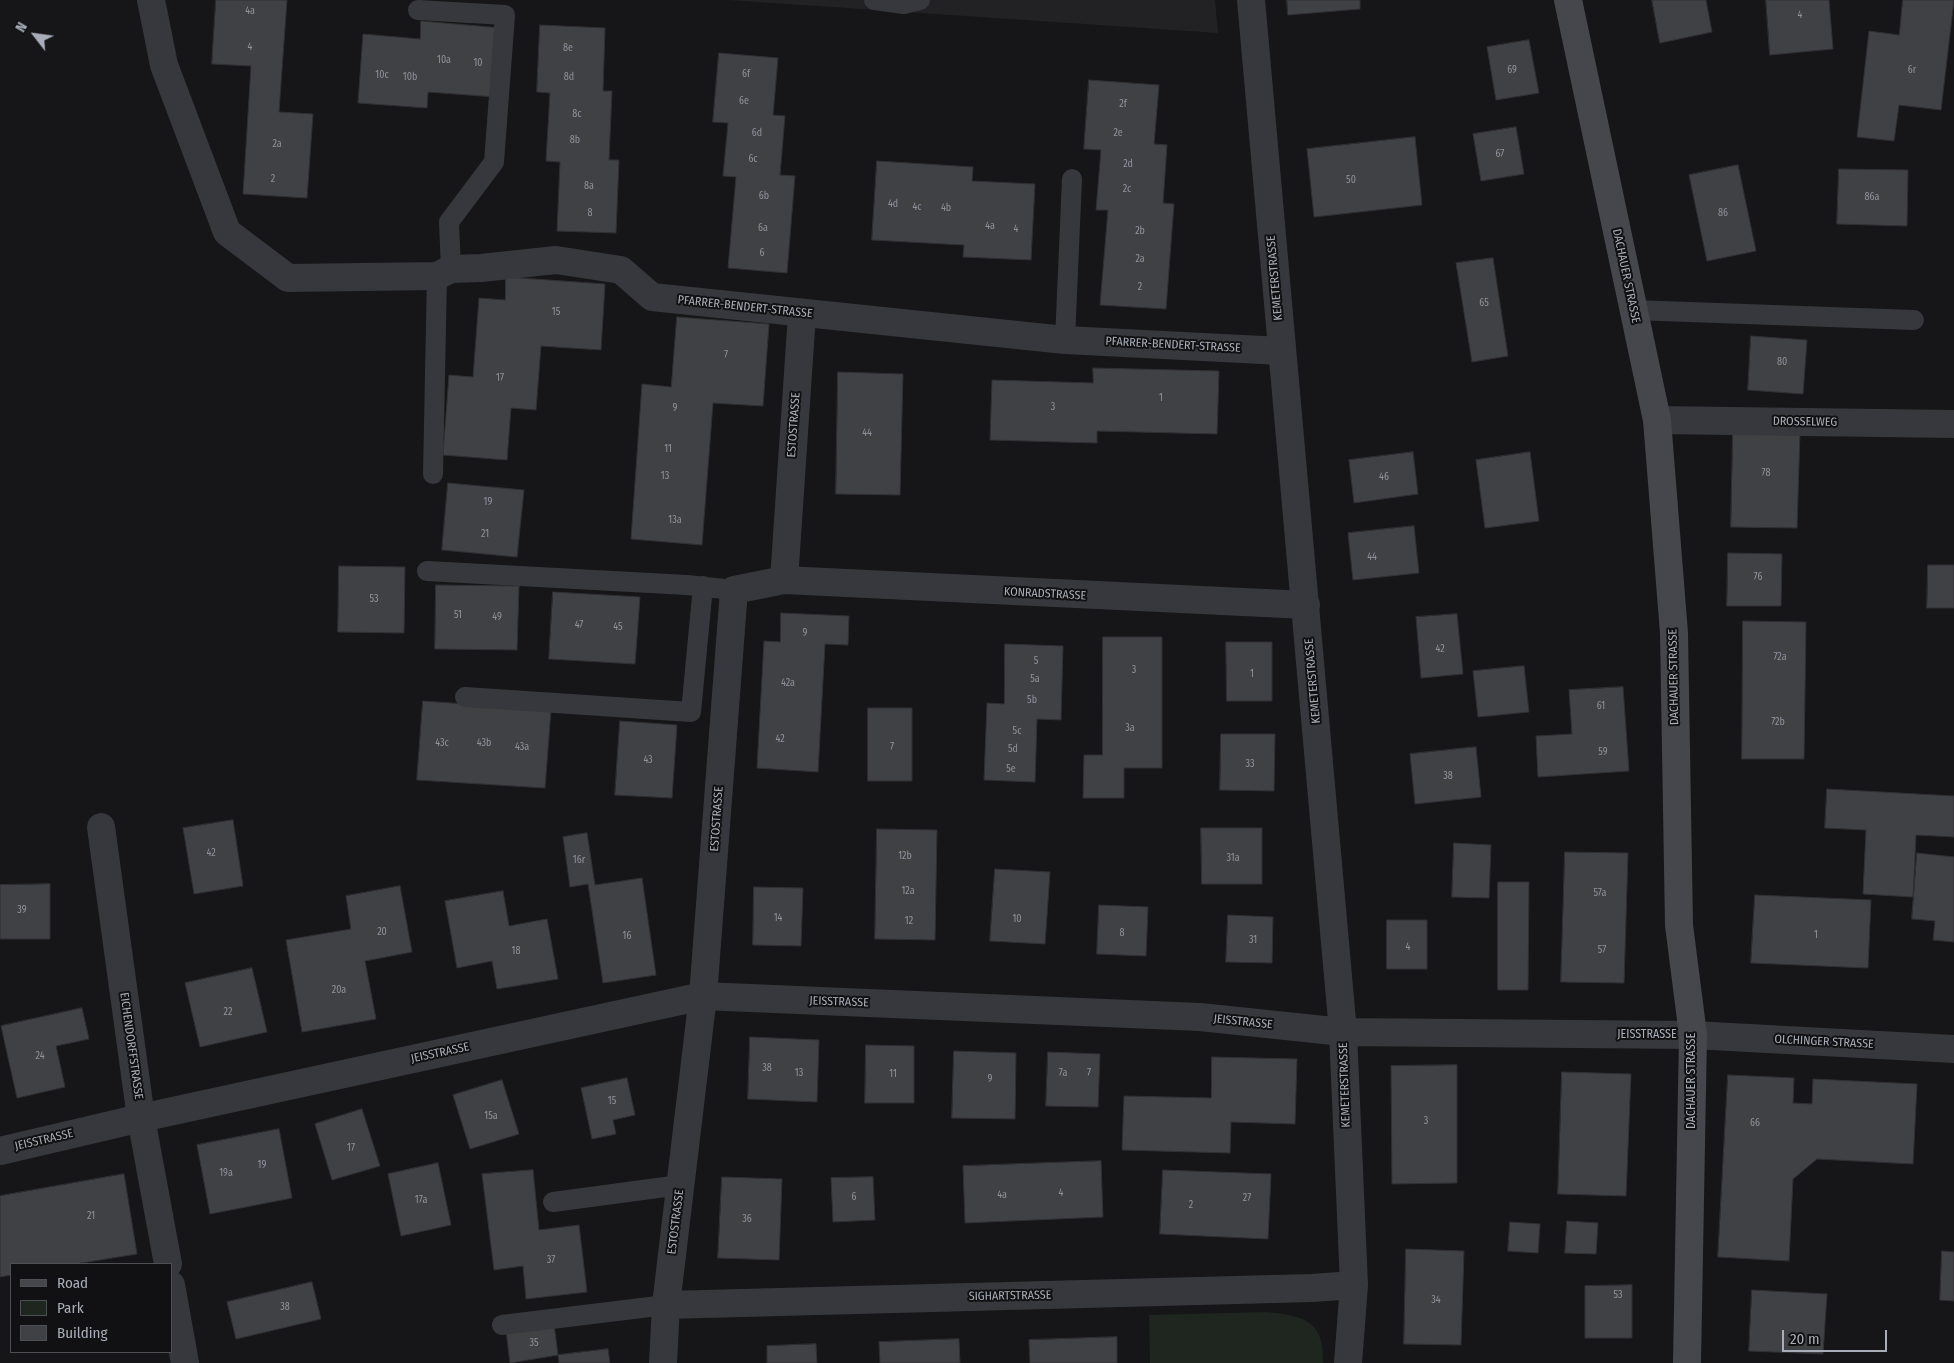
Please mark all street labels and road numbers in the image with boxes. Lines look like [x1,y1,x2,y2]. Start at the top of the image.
street label: DACHAUER STRASSE [1609,227,1643,325]
street label: KEMETERSTRASSE [1264,235,1286,321]
street label: PFARRER-BENDERT-STRASSE [677,293,813,321]
street label: PFARRER-BENDERT-STRASSE [1105,334,1241,356]
street label: ESTOSTRASSE [785,392,803,458]
street label: DROSSELWEG [1773,414,1837,430]
street label: KONRADSTRASSE [1004,585,1086,603]
street label: DACHAUER STRASSE [1666,629,1682,725]
street label: KEMETERSTRASSE [1302,638,1324,724]
street label: ESTOSTRASSE [708,786,726,852]
street label: EICHENDORFFSTRASSE [116,992,146,1100]
street label: JEISSTRASSE [809,994,869,1010]
street label: JEISSTRASSE [1213,1012,1273,1032]
street label: JEISSTRASSE [1617,1028,1677,1042]
street label: OLCHINGER STRASSE [1774,1032,1874,1052]
street label: DACHAUER STRASSE [1685,1033,1699,1129]
street label: JEISSTRASSE [409,1040,471,1066]
street label: KEMETERSTRASSE [1336,1042,1354,1128]
street label: JEISSTRASSE [13,1126,75,1154]
street label: ESTOSTRASSE [665,1189,687,1255]
street label: SIGHARTSTRASSE [969,1288,1051,1304]

